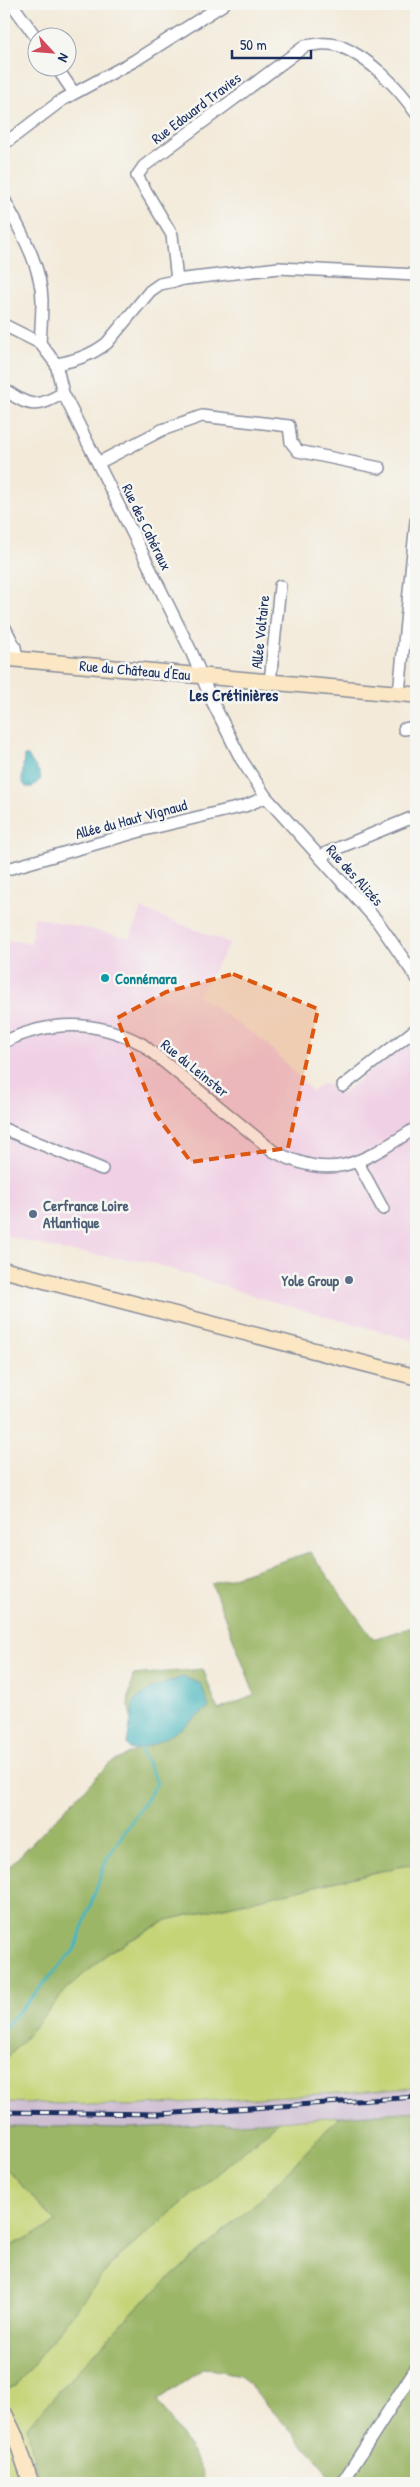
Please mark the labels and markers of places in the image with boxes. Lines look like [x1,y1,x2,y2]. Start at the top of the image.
place label: Connémara [115,968,177,989]
marker: Connémara [99,972,111,984]
place label: Cerfrance Loire Atlantique [43,1195,129,1234]
marker: Cerfrance Loire Atlantique [27,1208,39,1220]
place label: Yole Group [281,1270,340,1292]
marker: Yole Group [343,1274,355,1286]

